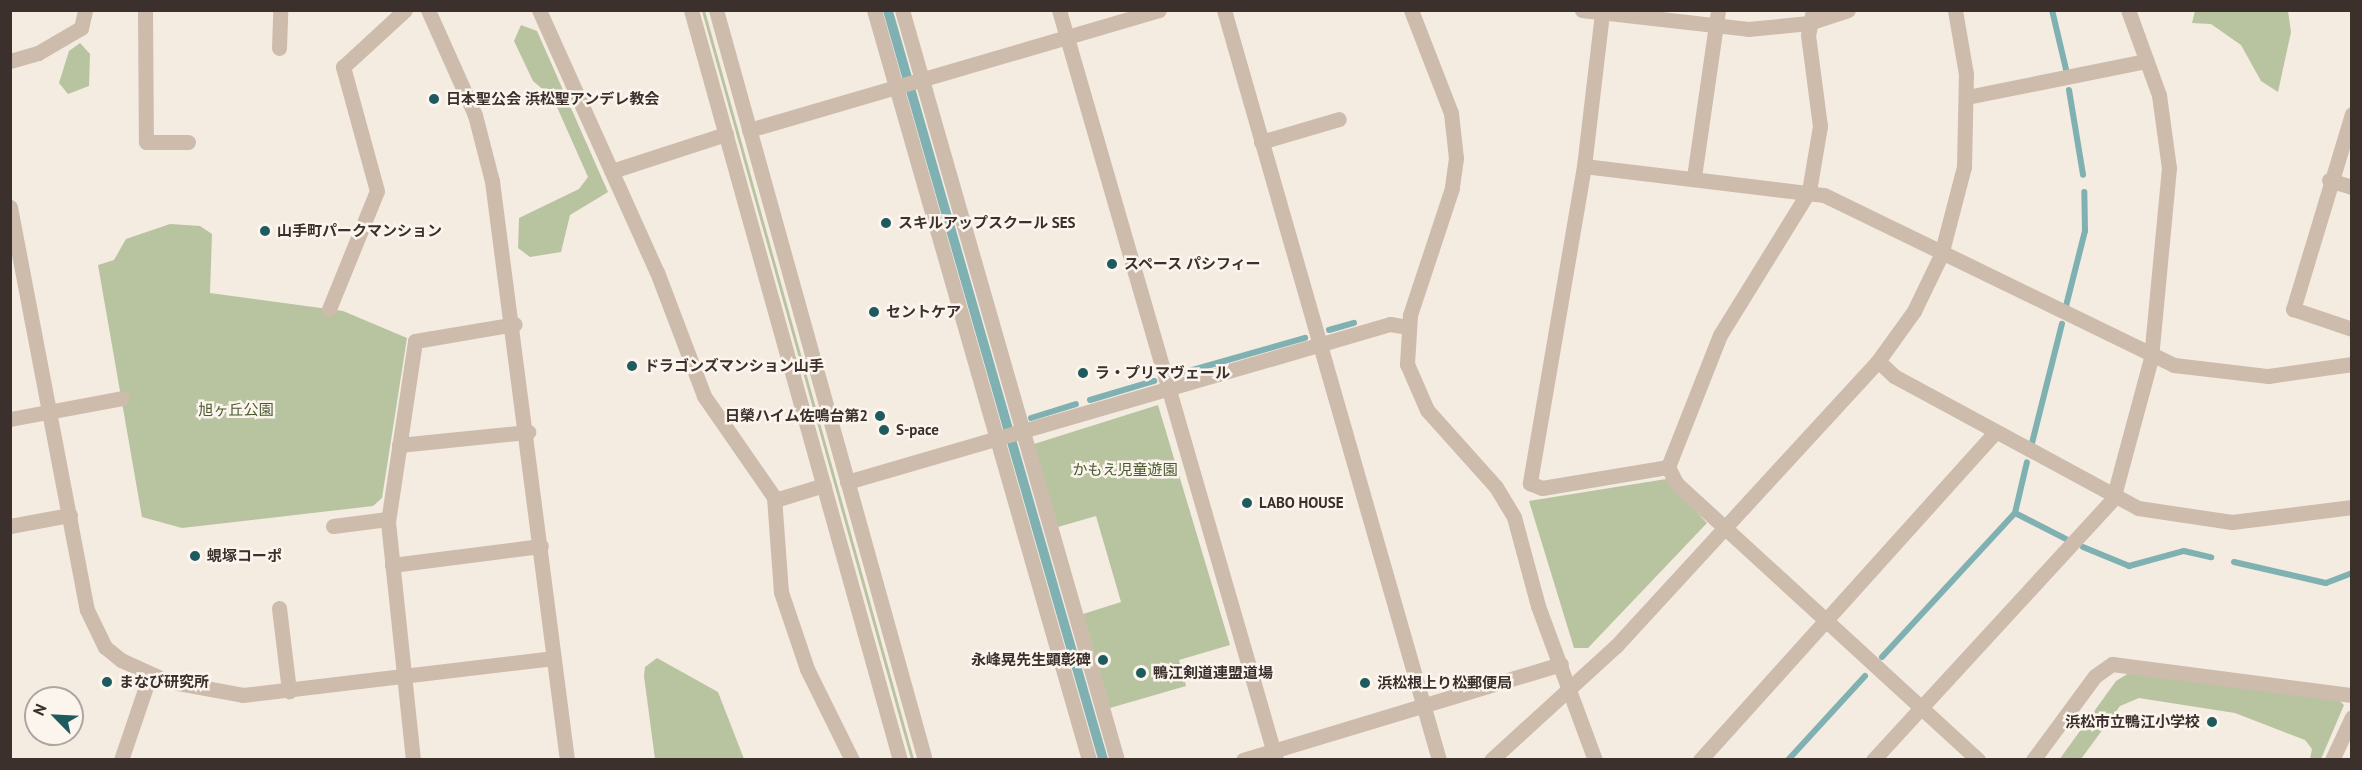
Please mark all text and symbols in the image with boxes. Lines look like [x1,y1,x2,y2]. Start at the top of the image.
place label: 日本聖公会 浜松聖アンデレ教会 [446,90,660,108]
marker: 日本聖公会 浜松聖アンデレ教会 [427,92,441,106]
place label: スキルアップスクール SES [898,214,1076,232]
marker: スキルアップスクール SES [879,216,893,230]
place label: 山手町パークマンション [277,222,442,240]
marker: 山手町パークマンション [258,224,272,238]
place label: スペース パシフィー [1124,255,1263,273]
marker: スペース パシフィー [1105,257,1119,271]
place label: セントケア [886,303,961,321]
marker: セントケア [867,305,881,319]
place label: ドラゴンズマンション山手 [644,357,824,375]
marker: ドラゴンズマンション山手 [625,359,639,373]
place label: ラ・プリマヴェール [1095,364,1230,382]
marker: ラ・プリマヴェール [1076,366,1090,380]
park label: 旭ヶ丘公園 [199,401,273,419]
place label: 日榮ハイム佐鳴台第2 [724,407,868,425]
marker: 日榮ハイム佐鳴台第2 [873,409,887,423]
place label: S-pace [896,421,939,439]
marker: S-pace [877,423,891,437]
park label: かもえ児童遊園 [1073,461,1177,479]
place label: LABO HOUSE [1259,494,1344,512]
marker: LABO HOUSE [1240,496,1254,510]
place label: 蜆塚コーポ [207,547,282,565]
marker: 蜆塚コーポ [188,549,202,563]
place label: 永峰晃先生顕彰碑 [971,651,1091,669]
marker: 永峰晃先生顕彰碑 [1096,653,1110,667]
place label: 鴨江剣道連盟道場 [1153,664,1273,682]
marker: 鴨江剣道連盟道場 [1134,666,1148,680]
place label: まなび研究所 [119,673,209,691]
place label: 浜松根上り松郵便局 [1377,674,1512,692]
marker: まなび研究所 [100,675,114,689]
marker: 浜松根上り松郵便局 [1358,676,1372,690]
north arrow [24,686,84,746]
text: N [28,701,51,718]
place label: 浜松市立鴨江小学校 [2065,713,2200,731]
marker: 浜松市立鴨江小学校 [2205,715,2219,729]

